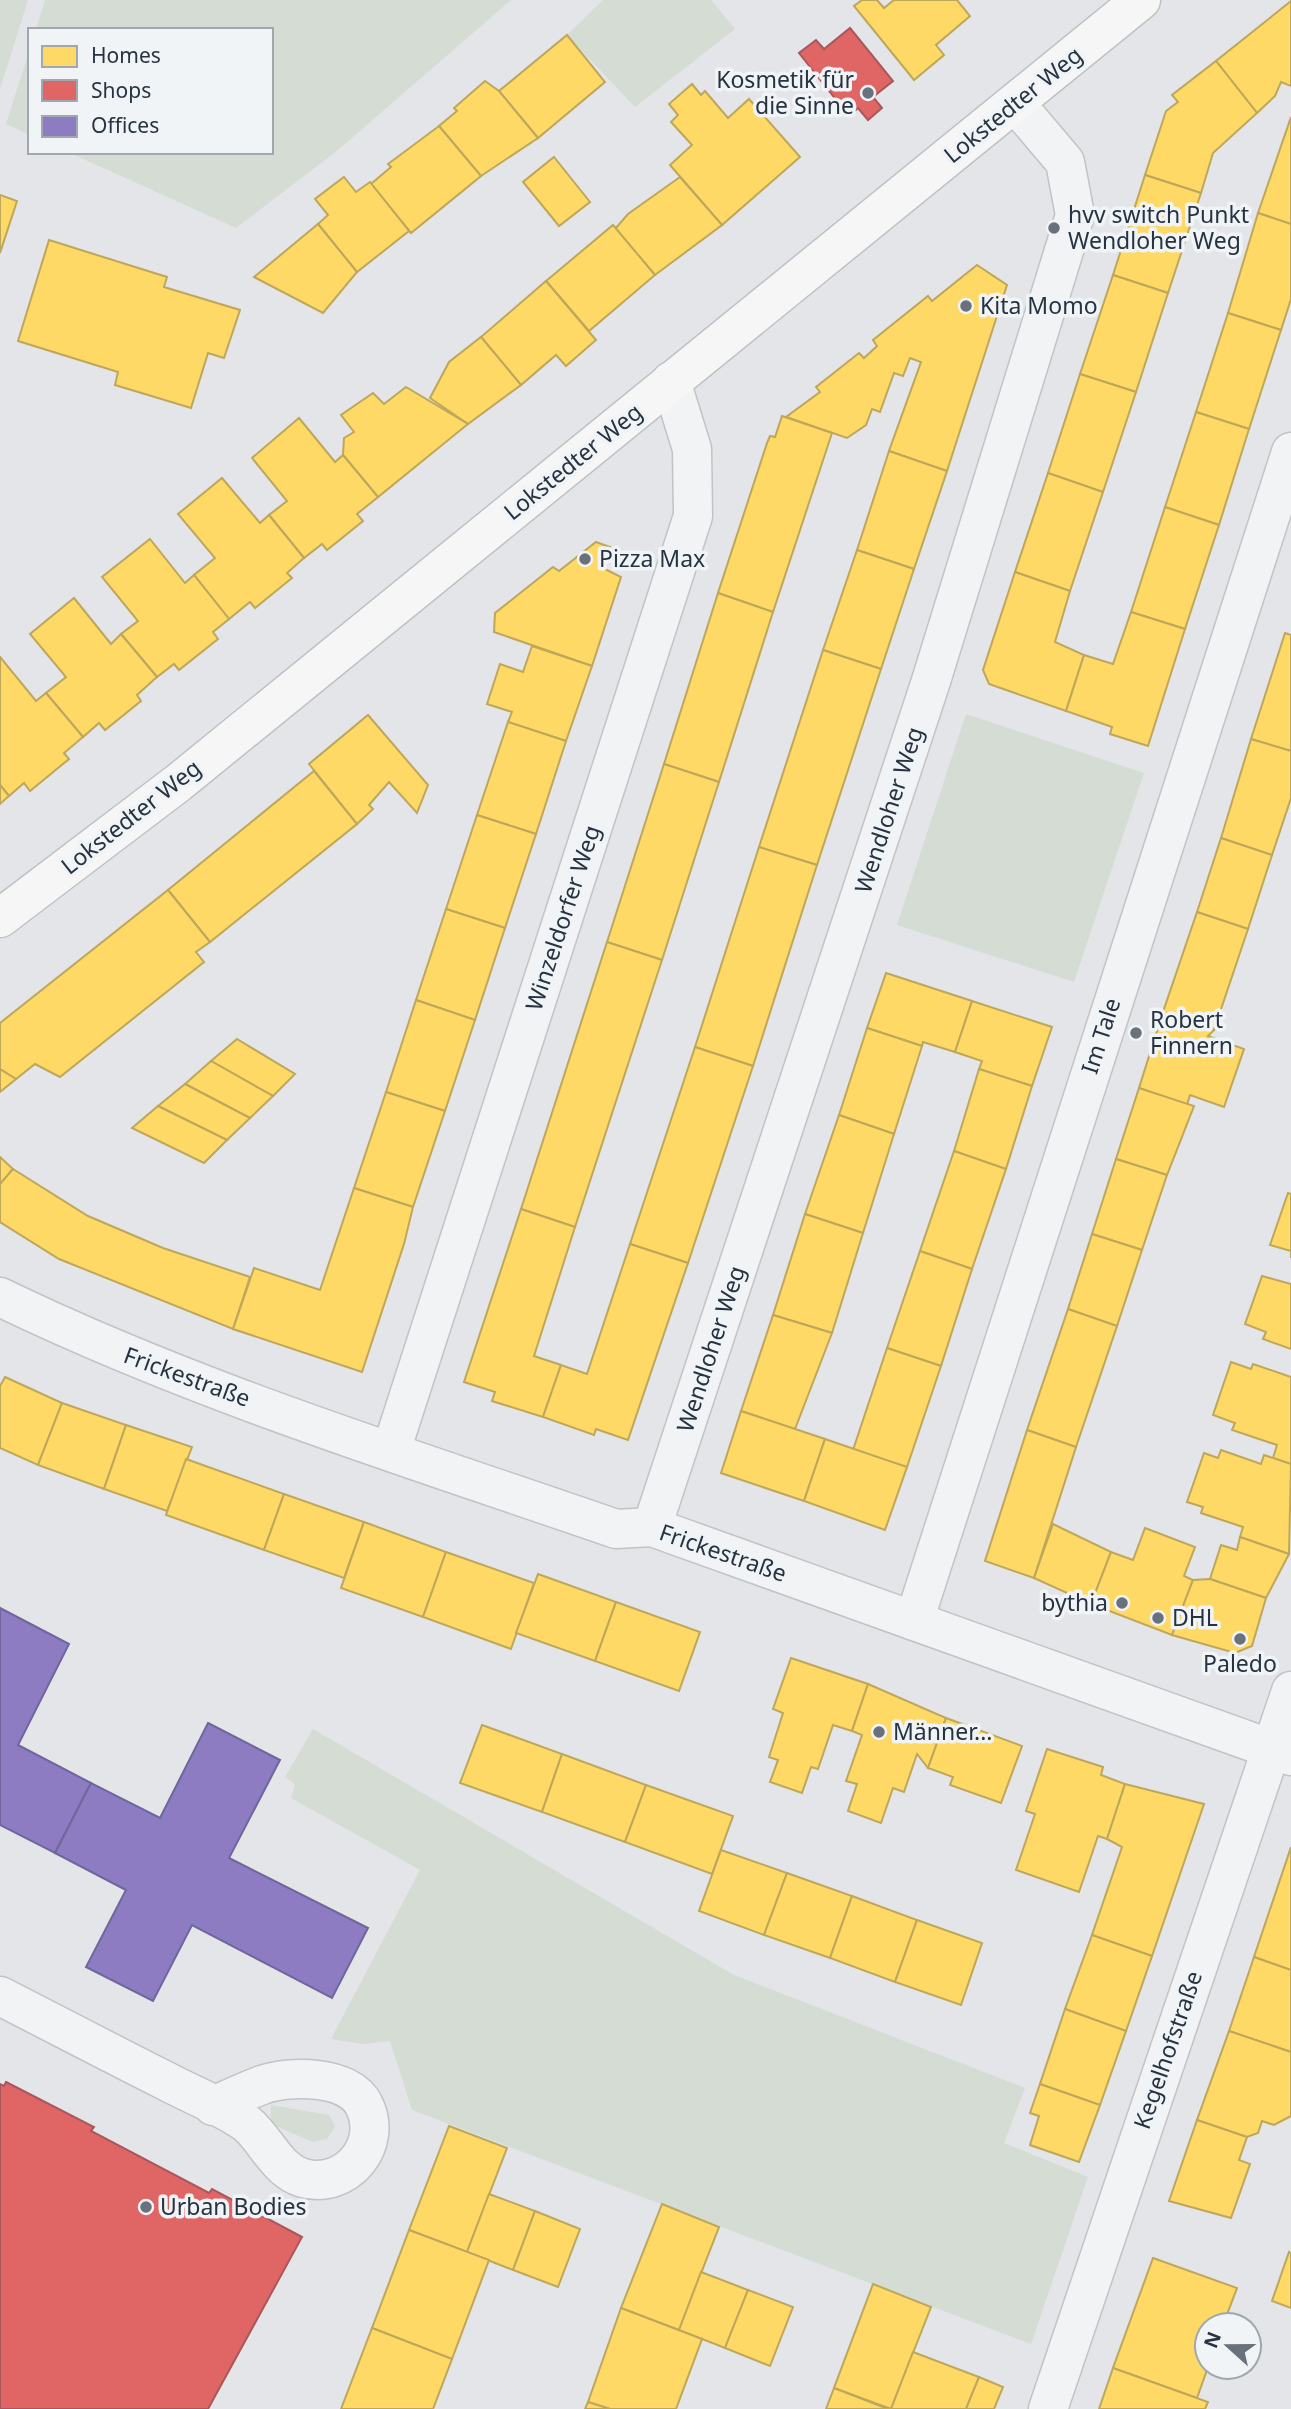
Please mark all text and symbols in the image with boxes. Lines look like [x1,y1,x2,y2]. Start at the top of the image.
legend [28,28,273,154]
street label: Lokstedter Weg [936,38,1088,170]
text: Homes [91,41,161,69]
place label: Kosmetik für die Sinne [716,63,854,121]
text: Shops [91,76,151,104]
marker: Kosmetik für die Sinne [860,85,876,101]
text: Offices [91,111,159,139]
place label: hvv switch Punkt Wendloher Weg [1068,198,1249,256]
marker: hvv switch Punkt Wendloher Weg [1046,220,1062,236]
place label: Kita Momo [980,289,1098,321]
marker: Kita Momo [958,298,974,314]
street label: Lokstedter Weg [496,395,648,527]
place label: Pizza Max [599,542,705,574]
marker: Pizza Max [577,551,593,567]
street label: Wendloher Weg [846,723,930,897]
street label: Lokstedter Weg [54,751,207,881]
street label: Winzeldorfer Weg [517,821,607,1015]
street label: Im Tale [1073,994,1127,1078]
place label: Robert Finnern [1150,1003,1233,1061]
marker: Robert Finnern [1128,1025,1144,1041]
street label: Wendloher Weg [668,1262,752,1436]
street label: Frickestraße [120,1338,255,1414]
street label: Frickestraße [656,1515,791,1589]
place label: bythia [1041,1586,1108,1618]
marker: bythia [1114,1595,1130,1611]
place label: DHL [1172,1601,1218,1633]
marker: DHL [1150,1610,1166,1626]
marker: Paledo [1232,1631,1248,1647]
place label: Paledo [1203,1647,1277,1679]
place label: Männer... [893,1715,992,1747]
marker: Männer... [871,1724,887,1740]
street label: Kegelhofstraße [1125,1966,1209,2133]
place label: Urban Bodies [160,2190,307,2222]
marker: Urban Bodies [138,2199,154,2215]
north arrow [1193,2311,1263,2381]
text: N [1197,2328,1227,2352]

